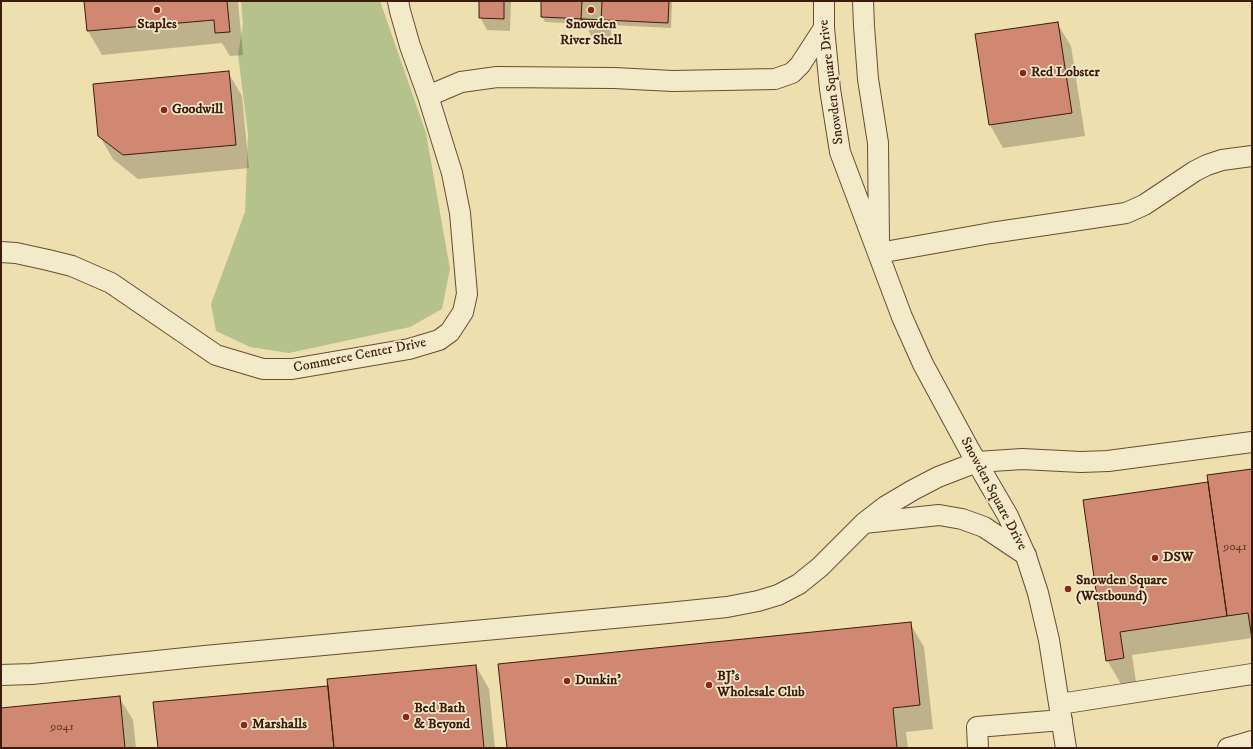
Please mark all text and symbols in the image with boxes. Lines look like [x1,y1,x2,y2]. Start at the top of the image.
marker: Staples [152,5,162,15]
marker: Snowden River Shell [586,5,596,15]
place label: Staples [137,17,177,33]
place label: Snowden River Shell [560,17,622,50]
street label: Snowden Square Drive [816,19,848,145]
place label: Red Lobster [1031,65,1100,81]
marker: Red Lobster [1018,68,1028,78]
place label: Goodwill [172,102,223,118]
marker: Goodwill [159,105,169,115]
street label: Commerce Center Drive [292,335,428,377]
street label: Snowden Square Drive [956,435,1030,553]
house number: 9041 [1223,541,1247,555]
place label: DSW [1163,550,1194,566]
marker: DSW [1150,553,1160,563]
place label: Snowden Square (Westbound) [1076,573,1167,606]
marker: Snowden Square (Westbound) [1063,584,1073,594]
place label: BJ's Wholesale Club [717,669,805,702]
place label: Dunkin' [575,673,621,689]
marker: Dunkin' [562,676,572,686]
marker: BJ's Wholesale Club [704,680,714,690]
place label: Bed Bath & Beyond [414,701,470,734]
marker: Bed Bath & Beyond [401,712,411,722]
place label: Marshalls [252,717,307,733]
marker: Marshalls [239,720,249,730]
house number: 9041 [50,721,74,735]

